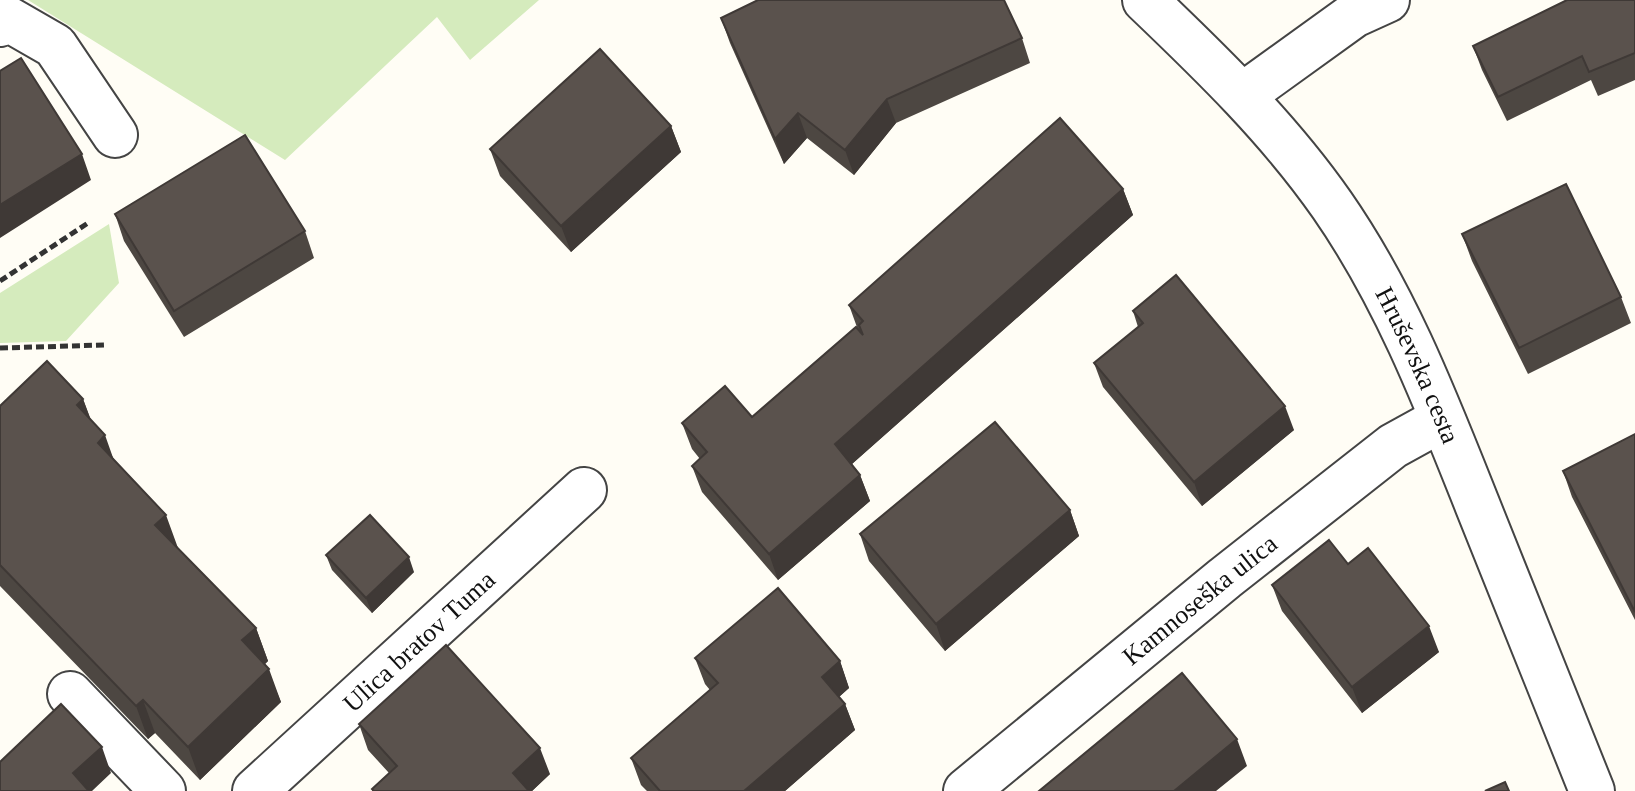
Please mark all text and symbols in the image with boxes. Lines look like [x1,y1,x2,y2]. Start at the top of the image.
street label: Hruševska cesta [1370,282,1466,448]
street label: Kamnoseška ulica [1117,528,1283,671]
street label: Ulica bratov Tuma [337,564,501,718]

